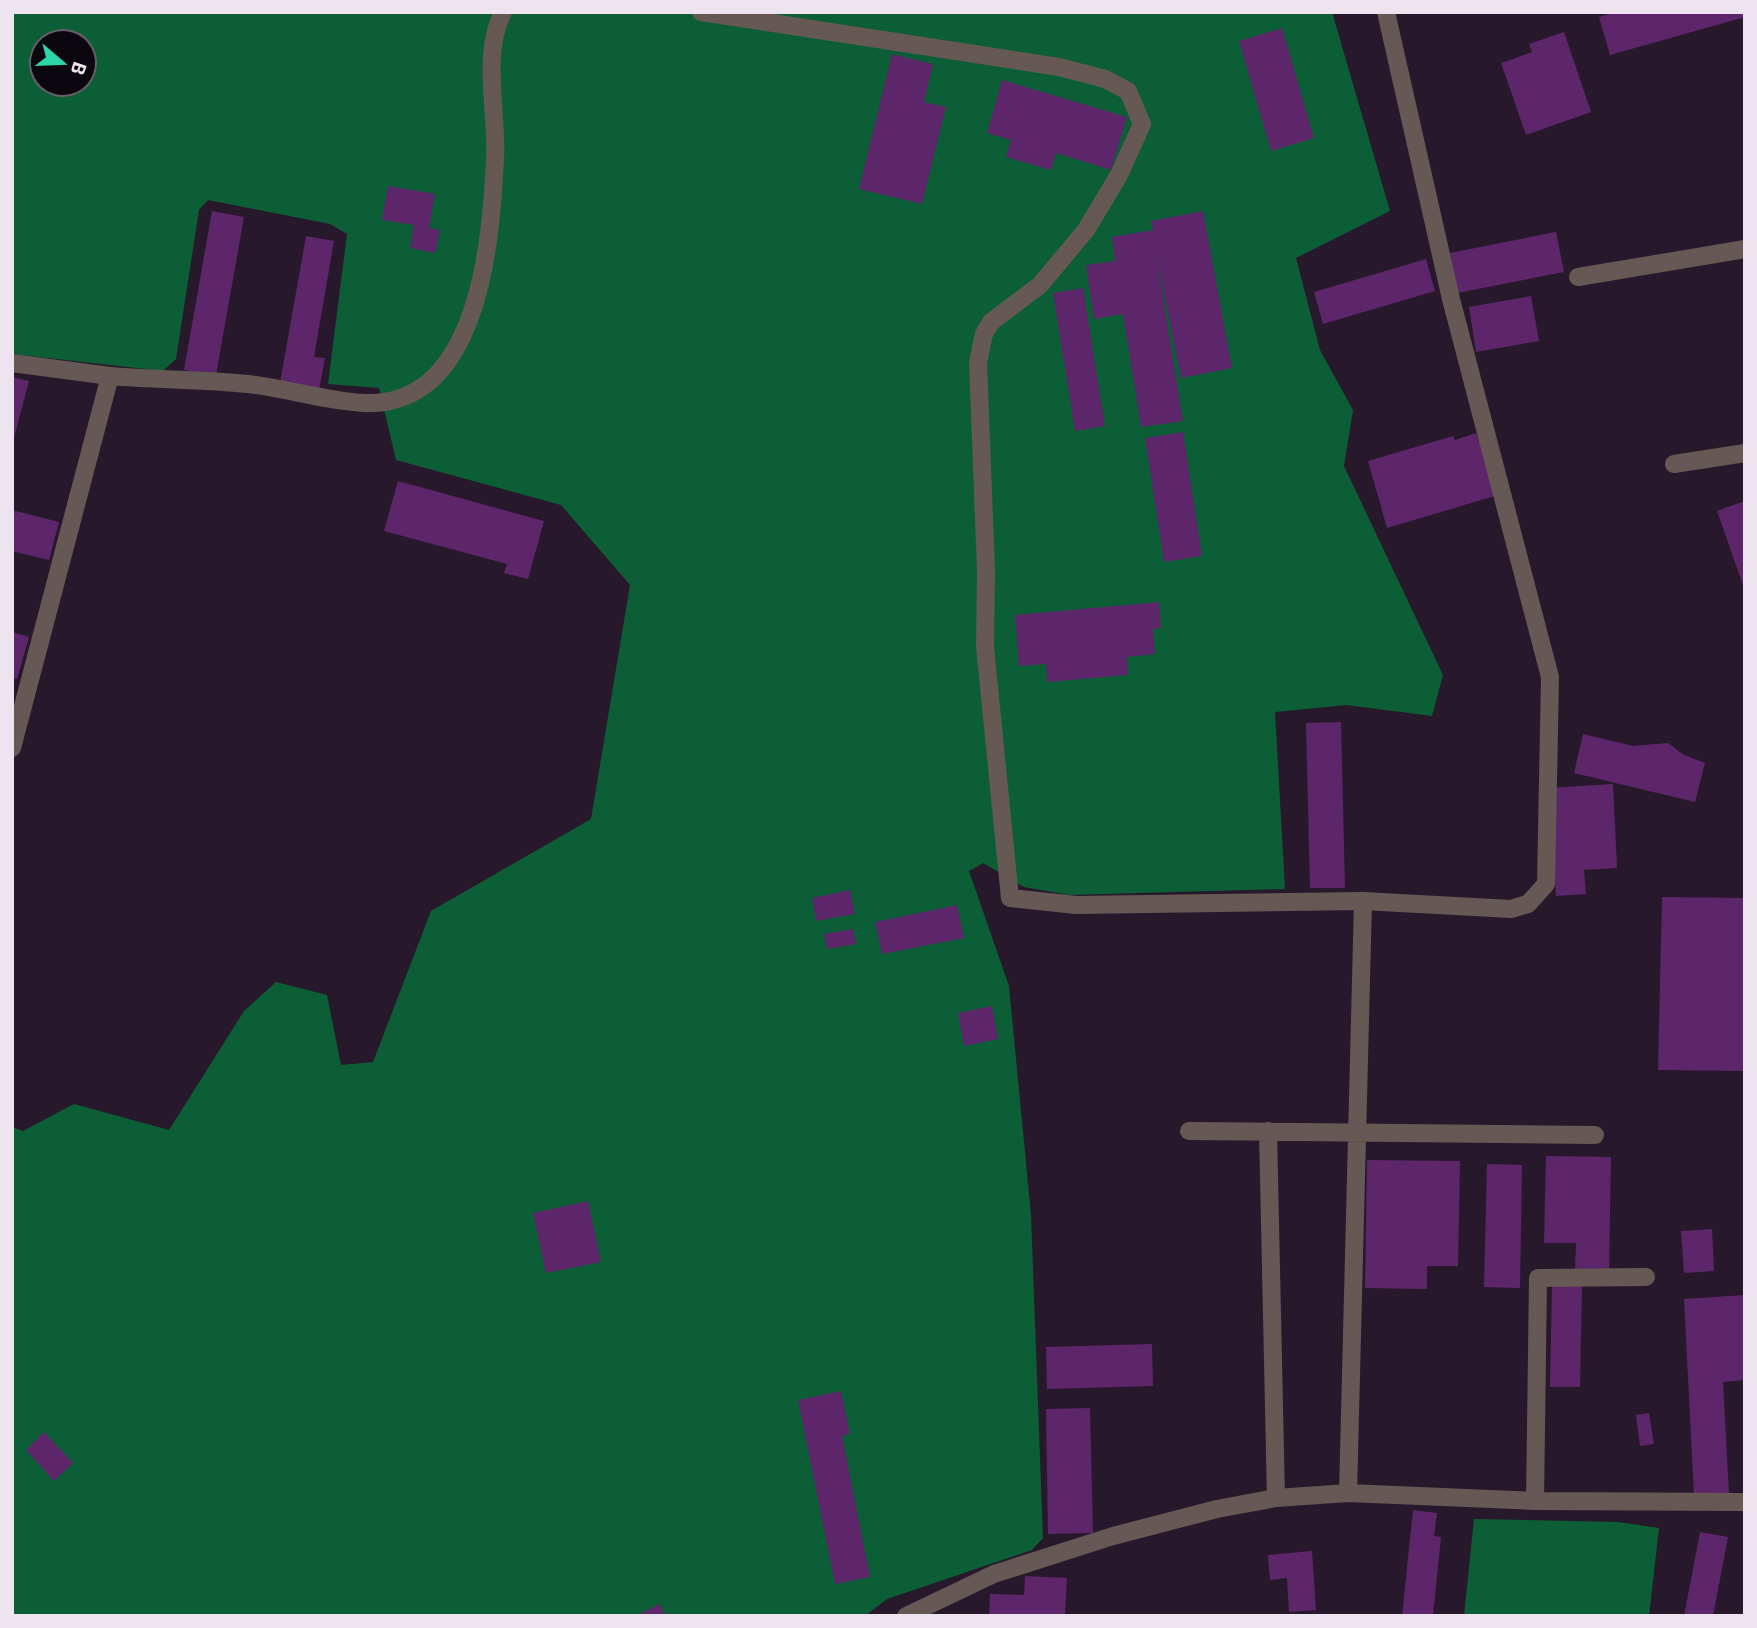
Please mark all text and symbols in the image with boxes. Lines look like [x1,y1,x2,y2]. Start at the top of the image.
north arrow [28,28,98,98]
text: B [67,59,92,78]

